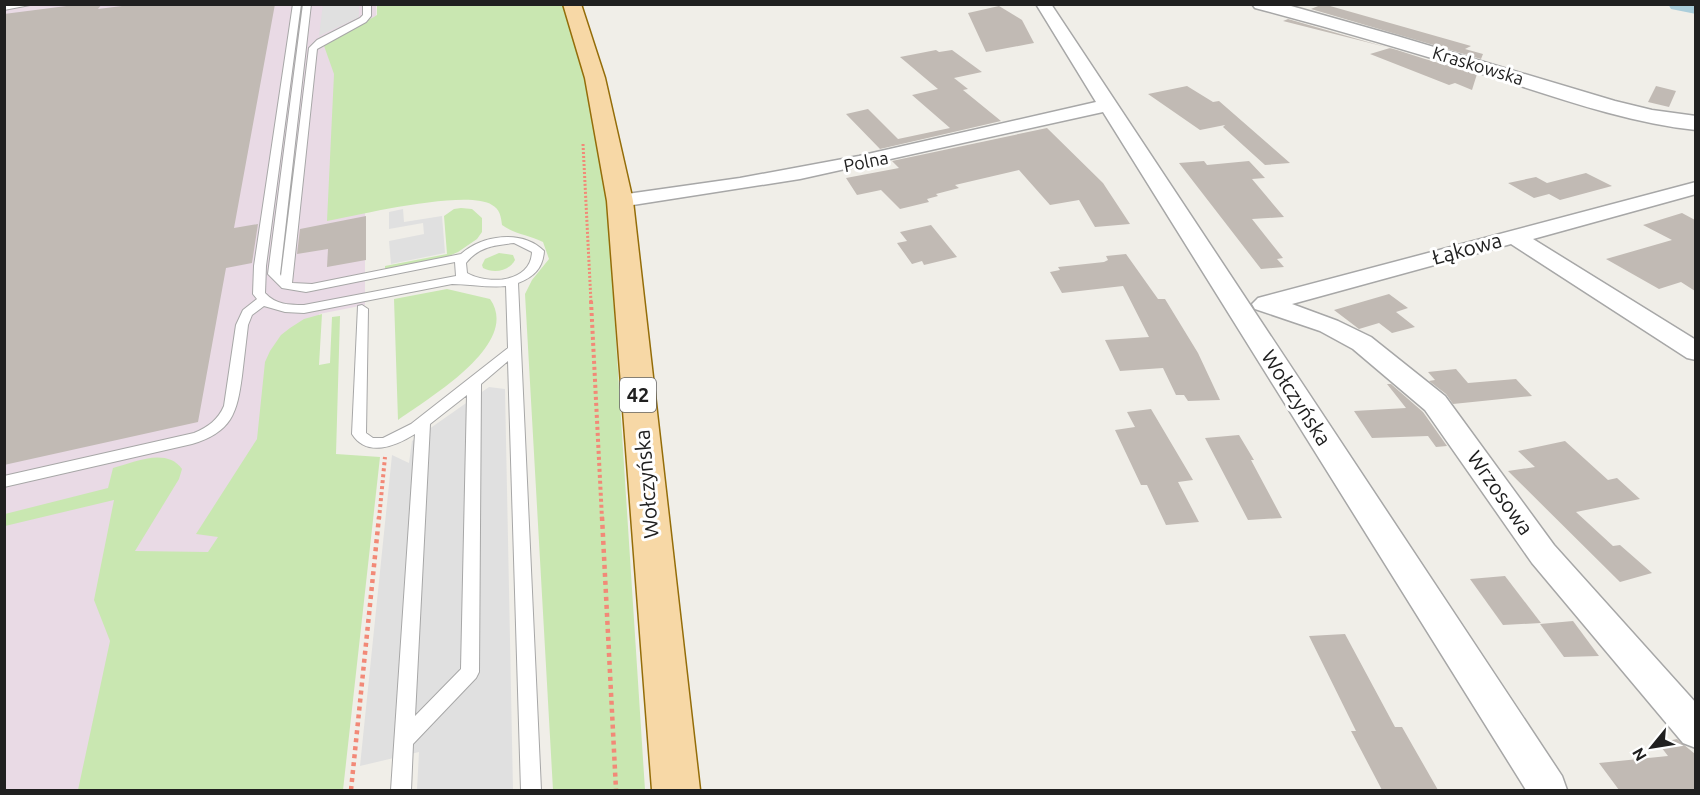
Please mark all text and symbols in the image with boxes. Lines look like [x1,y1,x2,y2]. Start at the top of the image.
street label: Kraskowska [1430,42,1526,88]
street label: Polna [842,147,890,175]
street label: Łąkowa [1429,227,1504,269]
street label: Wołczyńska [1257,345,1337,450]
road number: 42 [620,378,656,412]
street label: Wołczyńska [629,429,663,539]
street label: Wrzosowa [1463,446,1539,539]
north arrow [1622,717,1682,777]
text: N [1628,745,1650,764]

